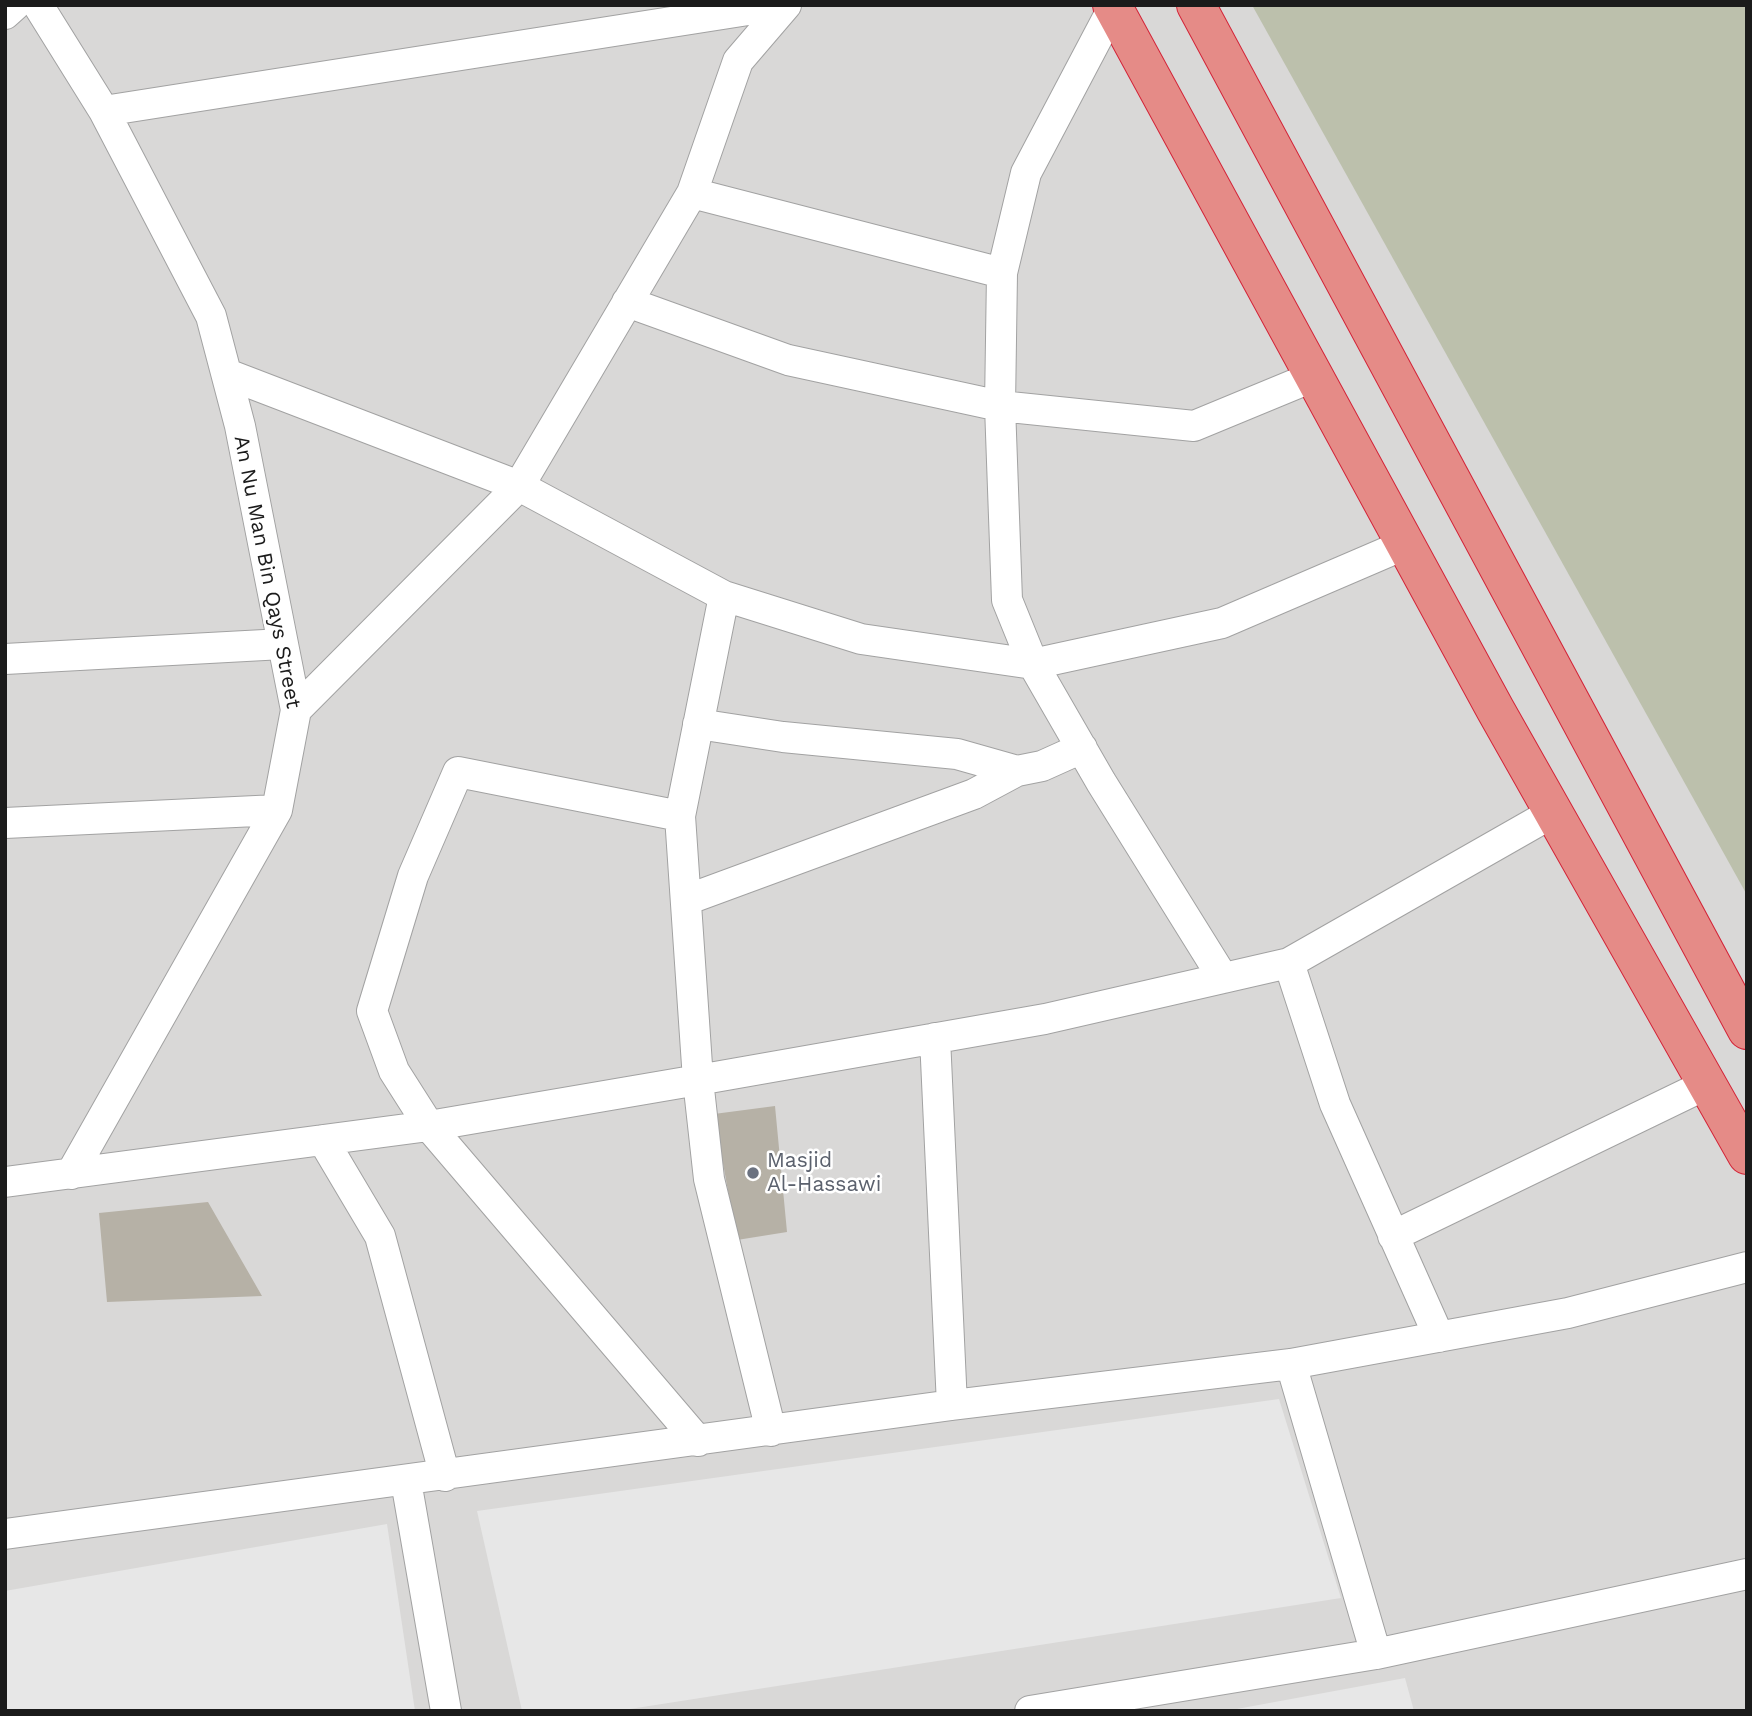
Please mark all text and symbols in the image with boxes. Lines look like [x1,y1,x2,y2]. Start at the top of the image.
street label: An Nu Man Bin Qays Street [228,433,306,711]
place label: Masjid Al-Hassawi [767,1148,881,1198]
marker: Masjid Al-Hassawi [745,1165,761,1181]

